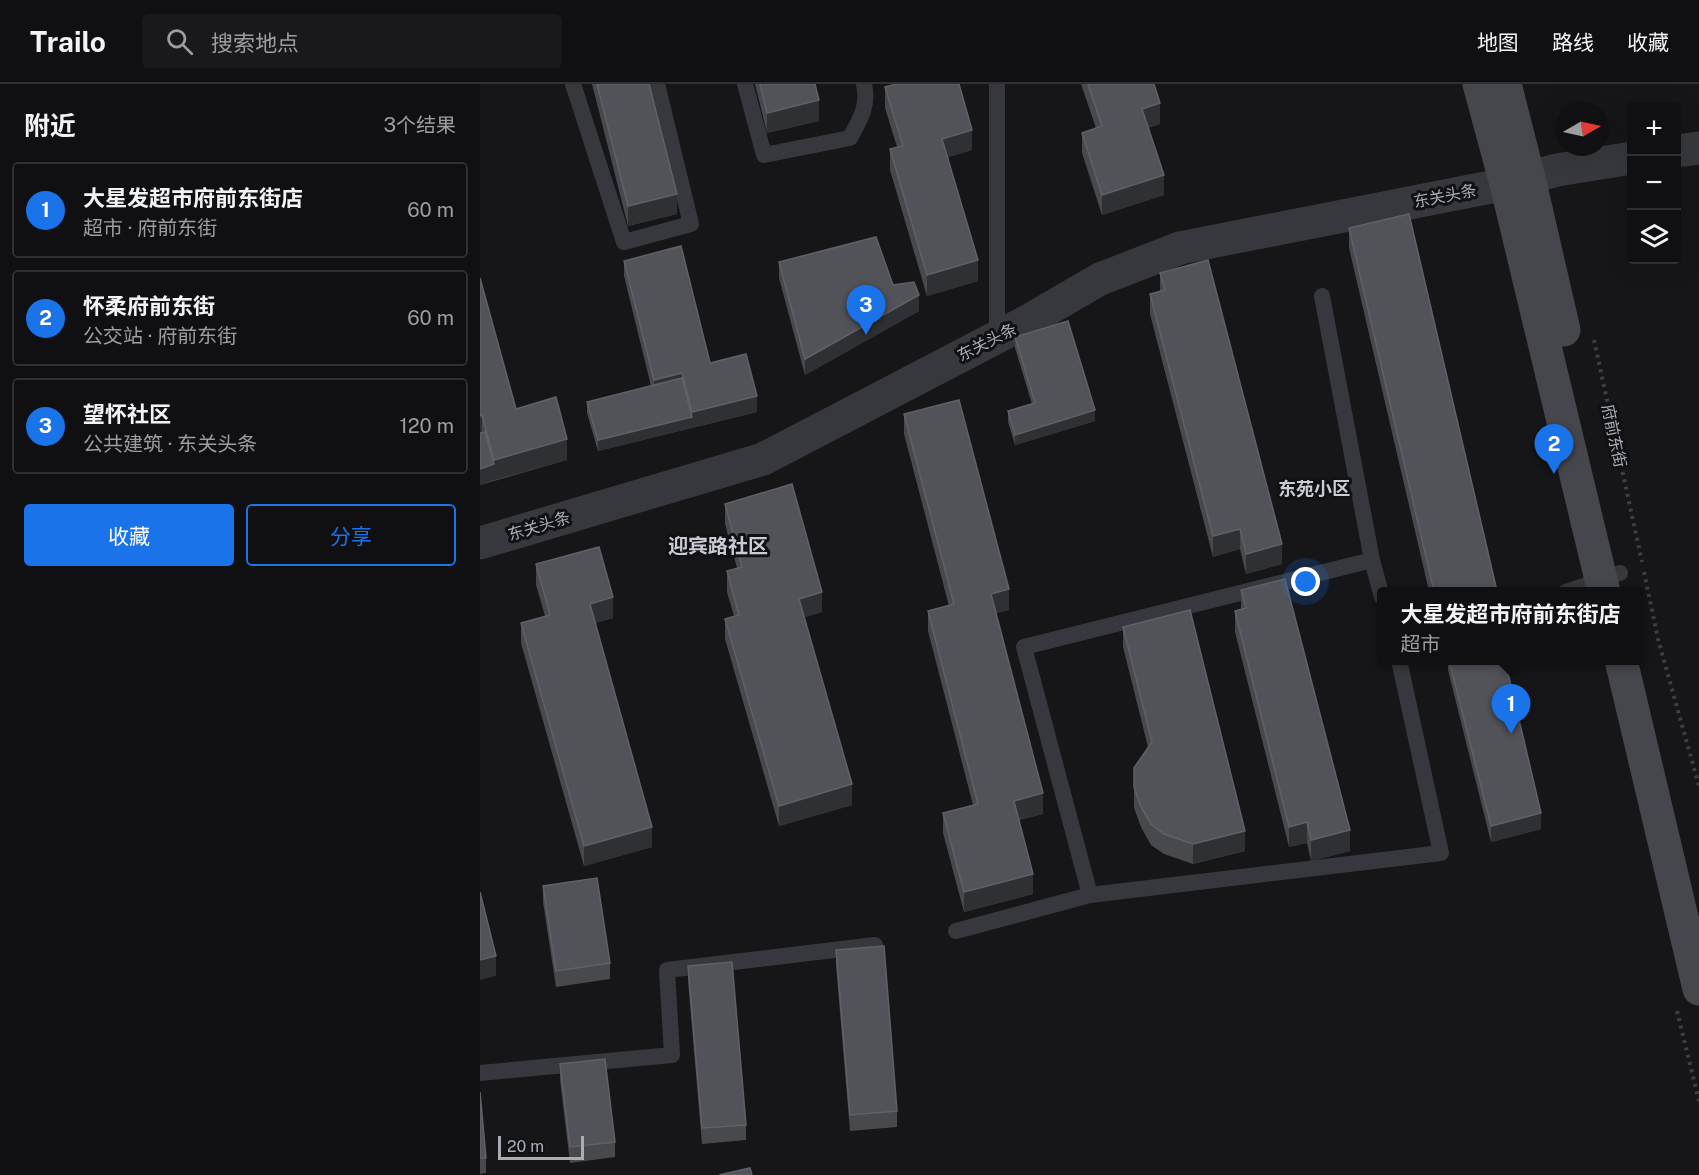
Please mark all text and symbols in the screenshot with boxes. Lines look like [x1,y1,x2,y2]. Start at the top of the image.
search box [142,14,562,68]
text: Trailo [30,25,106,58]
icon: search [163,25,196,58]
text: 搜索地点 [211,30,299,56]
text: 地图 [1477,30,1519,55]
text: 路线 [1552,30,1594,55]
text: 收藏 [1627,30,1669,55]
north arrow [1555,102,1609,156]
map controls [1627,102,1681,264]
button: + [1627,102,1681,156]
text: 附近 [24,110,76,141]
text: 3个结果 [383,113,456,137]
button: − [1627,156,1681,210]
street label: 东关头条 [1412,181,1478,211]
text: 大星发超市府前东街店 [83,185,303,211]
text: 1 [41,198,50,222]
text: 60 m [407,198,454,222]
button: layers [1627,210,1681,264]
text: 超市 · 府前东街 [83,216,217,240]
pin: 3 [846,286,886,335]
text: 怀柔府前东街 [83,293,215,319]
text: 2 [39,306,52,330]
text: 60 m [407,306,454,330]
street label: 东关头条 [954,319,1020,365]
text: 公交站 · 府前东街 [83,324,237,348]
text: 望怀社区 [83,401,171,427]
street label: 府前东街 [1598,403,1630,469]
text: 3 [39,414,52,438]
text: 120 m [400,414,454,438]
pin: 2 [1534,424,1574,474]
text: 公共建筑 · 东关头条 [83,432,257,456]
district label: 东苑小区 [1278,478,1350,499]
button: 收藏 [24,504,234,566]
button: 分享 [246,504,456,566]
street label: 东关头条 [506,508,572,544]
district label: 迎宾路社区 [668,534,768,558]
your location [1291,567,1320,596]
popup [1377,587,1644,665]
text: 大星发超市府前东街店 [1400,601,1621,627]
text: 超市 [1400,632,1440,656]
pin: 1 [1492,684,1530,734]
scale bar [498,1133,584,1160]
text: 20 m [507,1137,544,1156]

